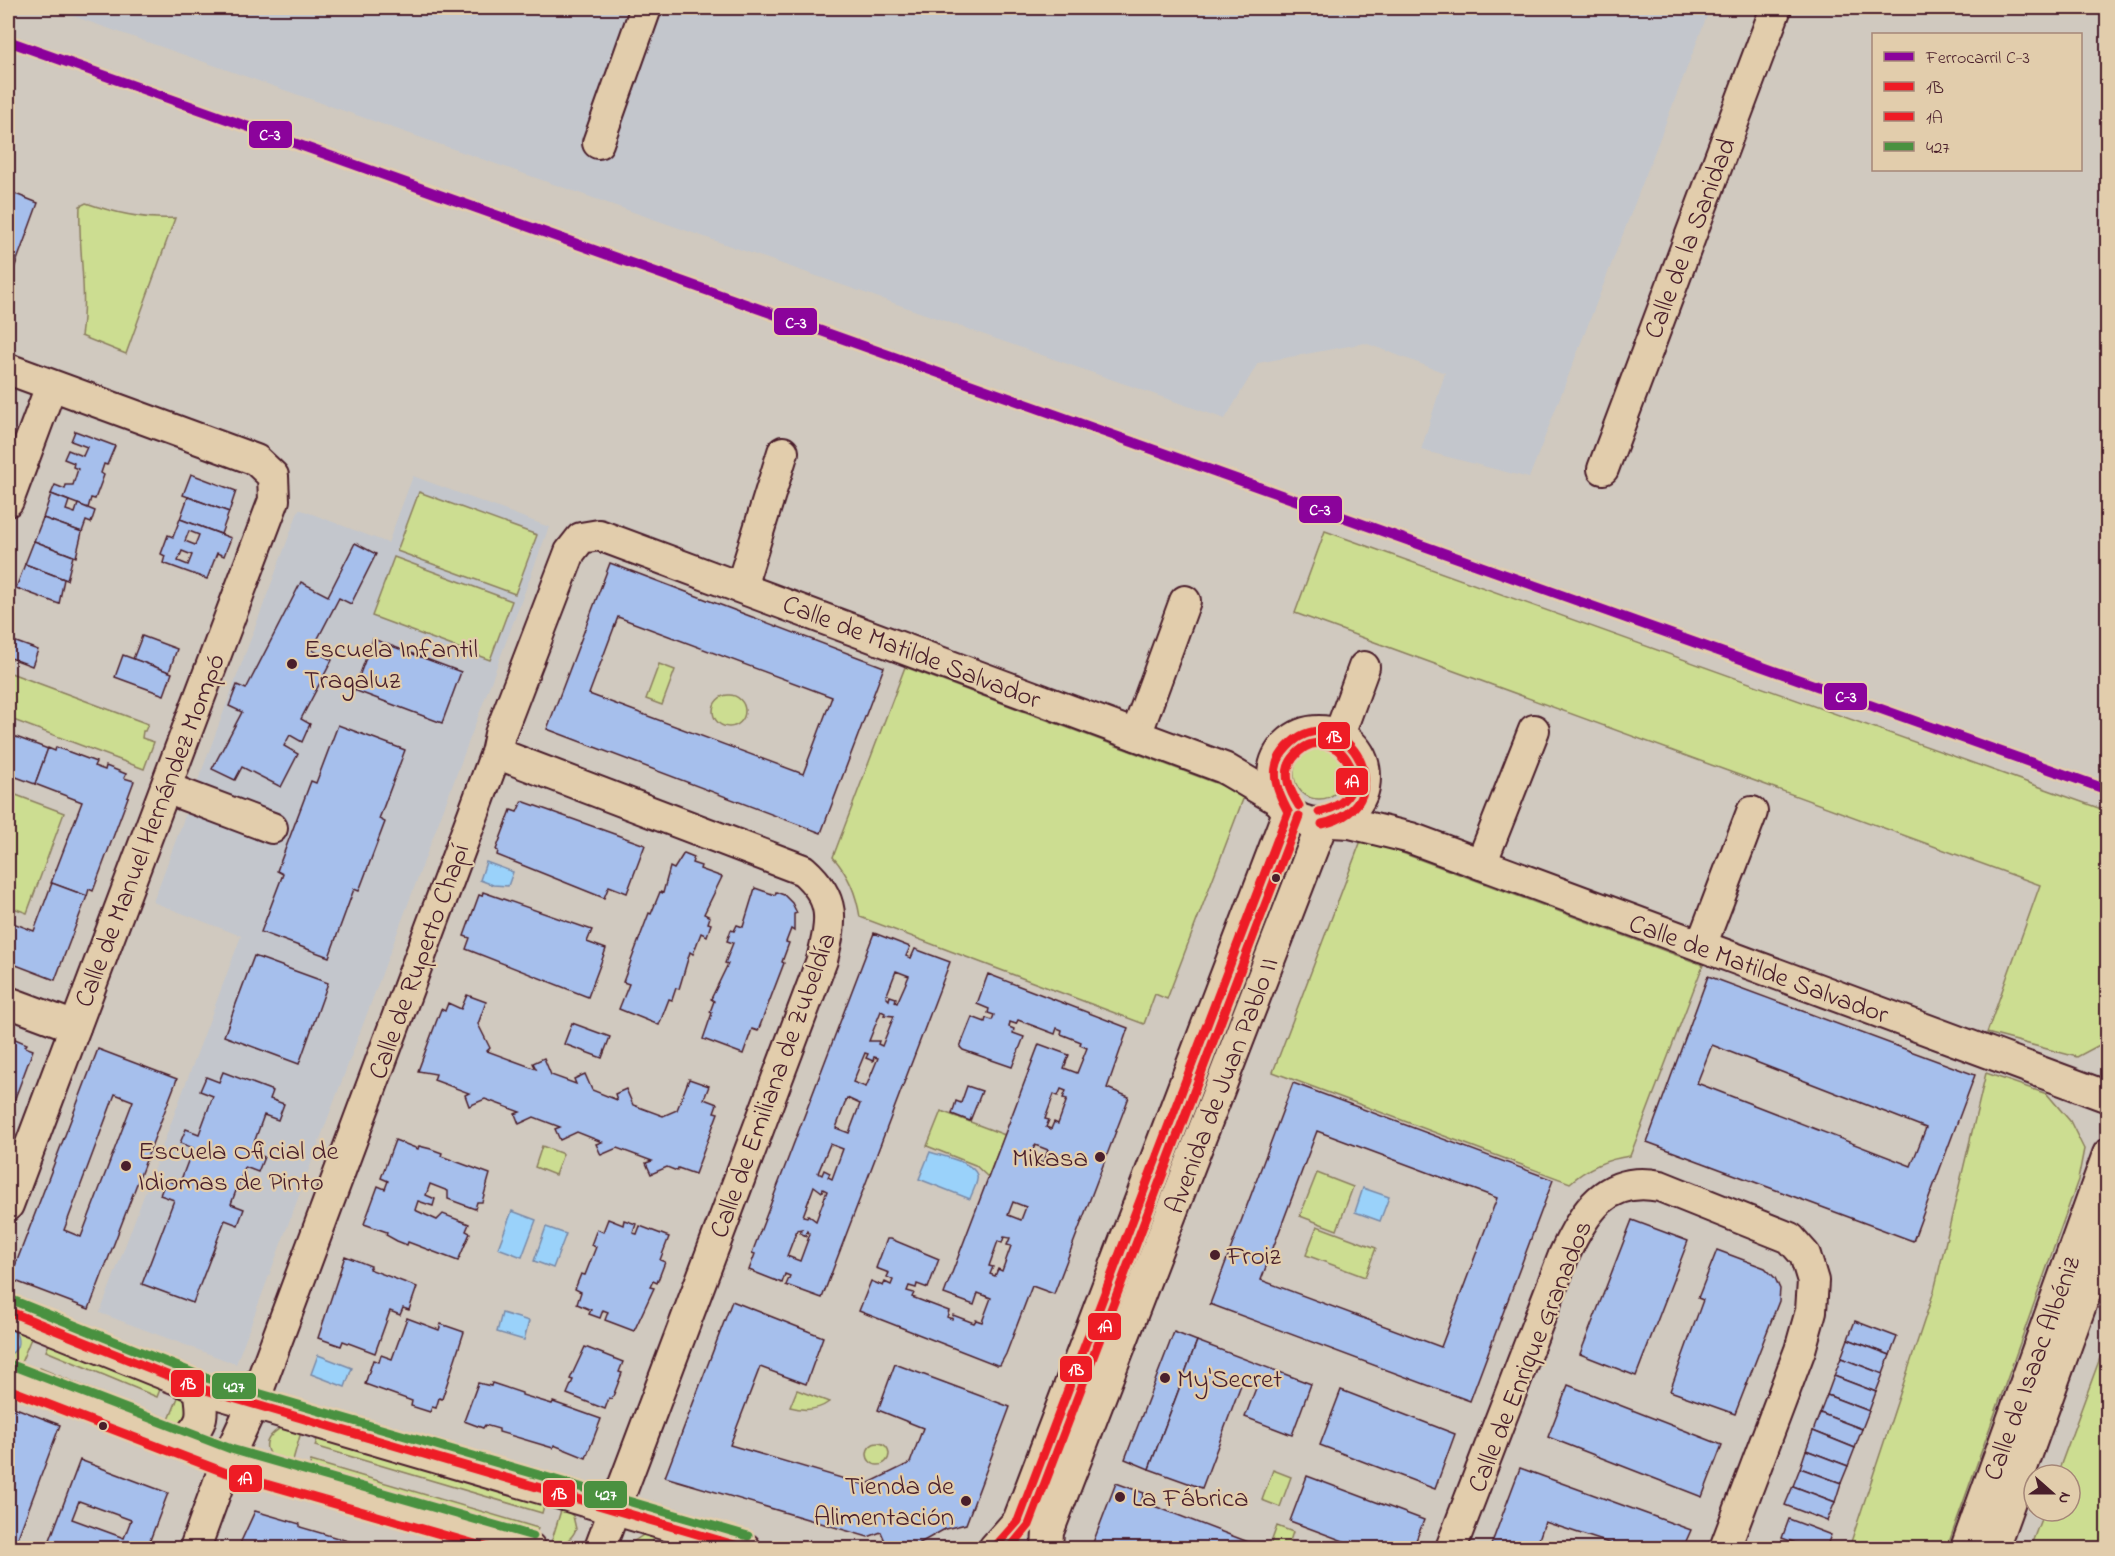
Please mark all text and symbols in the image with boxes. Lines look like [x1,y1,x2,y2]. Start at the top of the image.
legend [1872,33,2082,171]
text: Ferrocarril C-3 [1925,46,2030,72]
text: 1B [1926,76,1944,102]
text: 1A [1926,106,1943,132]
line badge: C-3 [248,120,293,149]
text: C-3 [259,124,281,148]
street label: Calle de la Sanidad [1635,133,1748,345]
text: 427 [1926,136,1950,162]
line badge: C-3 [773,307,818,336]
text: C-3 [785,312,807,336]
line badge: C-3 [1298,495,1343,524]
text: C-3 [1309,499,1331,523]
street label: Calle de Matilde Salvador [776,586,1046,721]
place label: Escuela Infantil Tragaluz [304,631,478,701]
street label: Calle de Manuel Hernández Mompó [66,648,237,1014]
marker: Escuela Infantil Tragaluz [285,657,299,671]
line badge: C-3 [1823,682,1868,711]
text: C-3 [1835,686,1857,710]
line badge: 1B [1317,721,1351,750]
text: 1B [1326,726,1342,750]
line badge: 1A [1335,767,1369,796]
text: 1A [1345,771,1360,795]
street label: Calle de Ruperto Chapí [360,838,481,1085]
unlabelled marker [1270,872,1282,884]
street label: Calle de Matilde Salvador [1623,905,1894,1036]
street label: Calle de Emiliana de Zubeldía [701,928,848,1244]
street label: Avenida de Juan Pablo II [1156,952,1290,1220]
place label: Escuela Oficial de Idiomas de Pinto [138,1133,339,1203]
place label: Mikasa [1012,1140,1088,1179]
marker: Mikasa [1093,1150,1107,1164]
marker: Escuela Oficial de Idiomas de Pinto [119,1159,133,1173]
street label: Calle de Enrique Granados [1459,1215,1604,1499]
place label: Froiz [1226,1238,1282,1277]
marker: Froiz [1208,1248,1222,1262]
street label: Calle de Isaac Albéniz [1975,1251,2092,1487]
line badge: 1A [1087,1312,1122,1341]
text: 1A [1098,1316,1113,1340]
line badge: 1B [1059,1355,1093,1383]
text: 1B [1068,1359,1084,1383]
place label: My'Secret [1177,1361,1282,1400]
line badge: 1B [170,1369,205,1398]
marker: My'Secret [1158,1371,1172,1385]
line badge: 427 [211,1372,257,1400]
text: 1B [180,1373,196,1397]
text: 427 [222,1376,245,1400]
unlabelled marker [97,1420,109,1432]
north arrow [2022,1463,2082,1523]
line badge: 1A [228,1464,263,1493]
text: 1A [238,1468,253,1492]
place label: Tienda de Alimentación [814,1468,955,1538]
line badge: 1B [542,1479,576,1508]
line badge: 427 [583,1480,628,1509]
place label: La Fábrica [1132,1480,1249,1519]
text: 1B [551,1483,567,1507]
text: 427 [594,1484,617,1508]
text: N [2051,1488,2077,1507]
marker: La Fábrica [1113,1490,1127,1504]
marker: Tienda de Alimentación [959,1494,973,1508]

